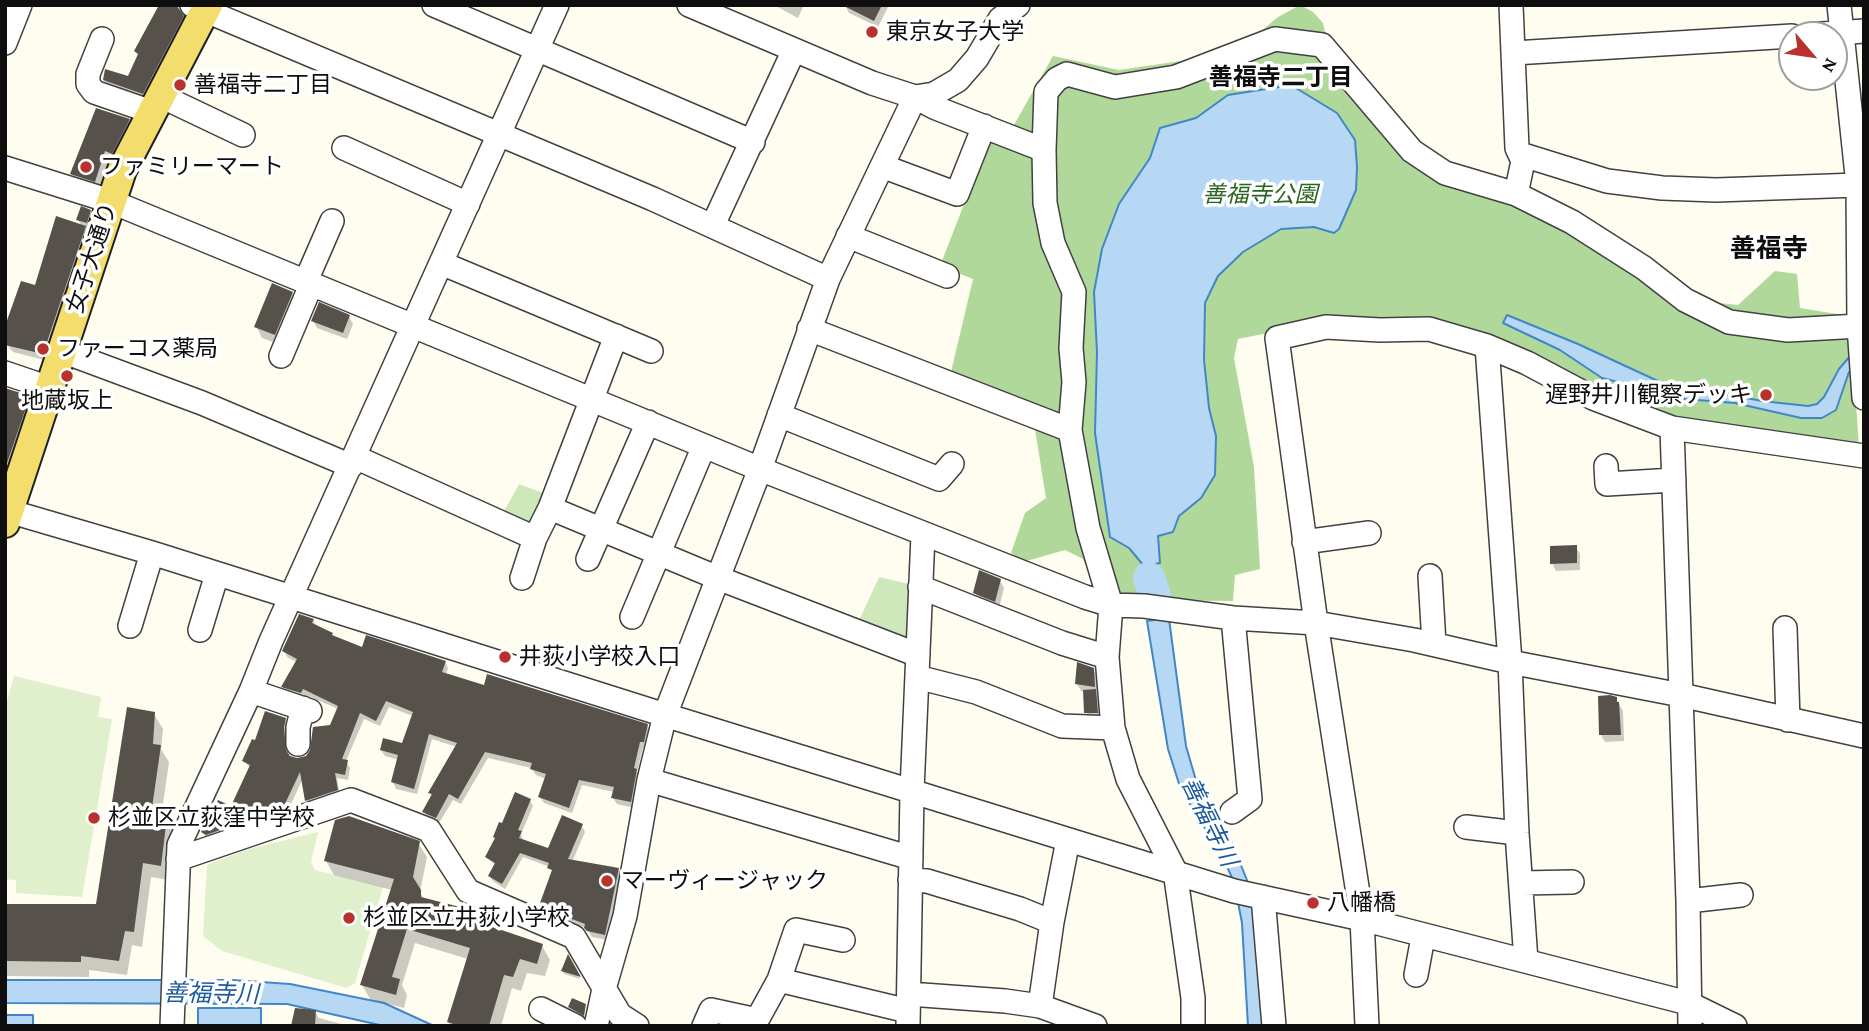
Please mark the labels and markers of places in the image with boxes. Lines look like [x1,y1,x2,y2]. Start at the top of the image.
place label: 東京女子大学 [886,18,1024,46]
marker: 東京女子大学 [864,24,880,40]
place label: 善福寺二丁目 [194,71,332,99]
marker: 善福寺二丁目 [172,77,188,93]
place label: ファミリーマート [100,153,284,181]
marker: ファミリーマート [78,159,94,175]
place label: ファーコス薬局 [57,335,218,363]
marker: ファーコス薬局 [35,341,51,357]
marker: 地蔵坂上 [59,368,75,384]
place label: 遅野井川観察デッキ [1545,381,1752,409]
place label: 地蔵坂上 [21,387,113,415]
marker: 遅野井川観察デッキ [1758,387,1774,403]
place label: 井荻小学校入口 [519,643,680,671]
marker: 井荻小学校入口 [497,649,513,665]
place label: 杉並区立荻窪中学校 [108,804,315,832]
marker: 杉並区立荻窪中学校 [86,810,102,826]
place label: マーヴィージャック [621,867,828,895]
marker: マーヴィージャック [599,873,615,889]
place label: 八幡橋 [1327,889,1396,917]
marker: 八幡橋 [1305,895,1321,911]
place label: 杉並区立井荻小学校 [363,904,570,932]
marker: 杉並区立井荻小学校 [341,910,357,926]

